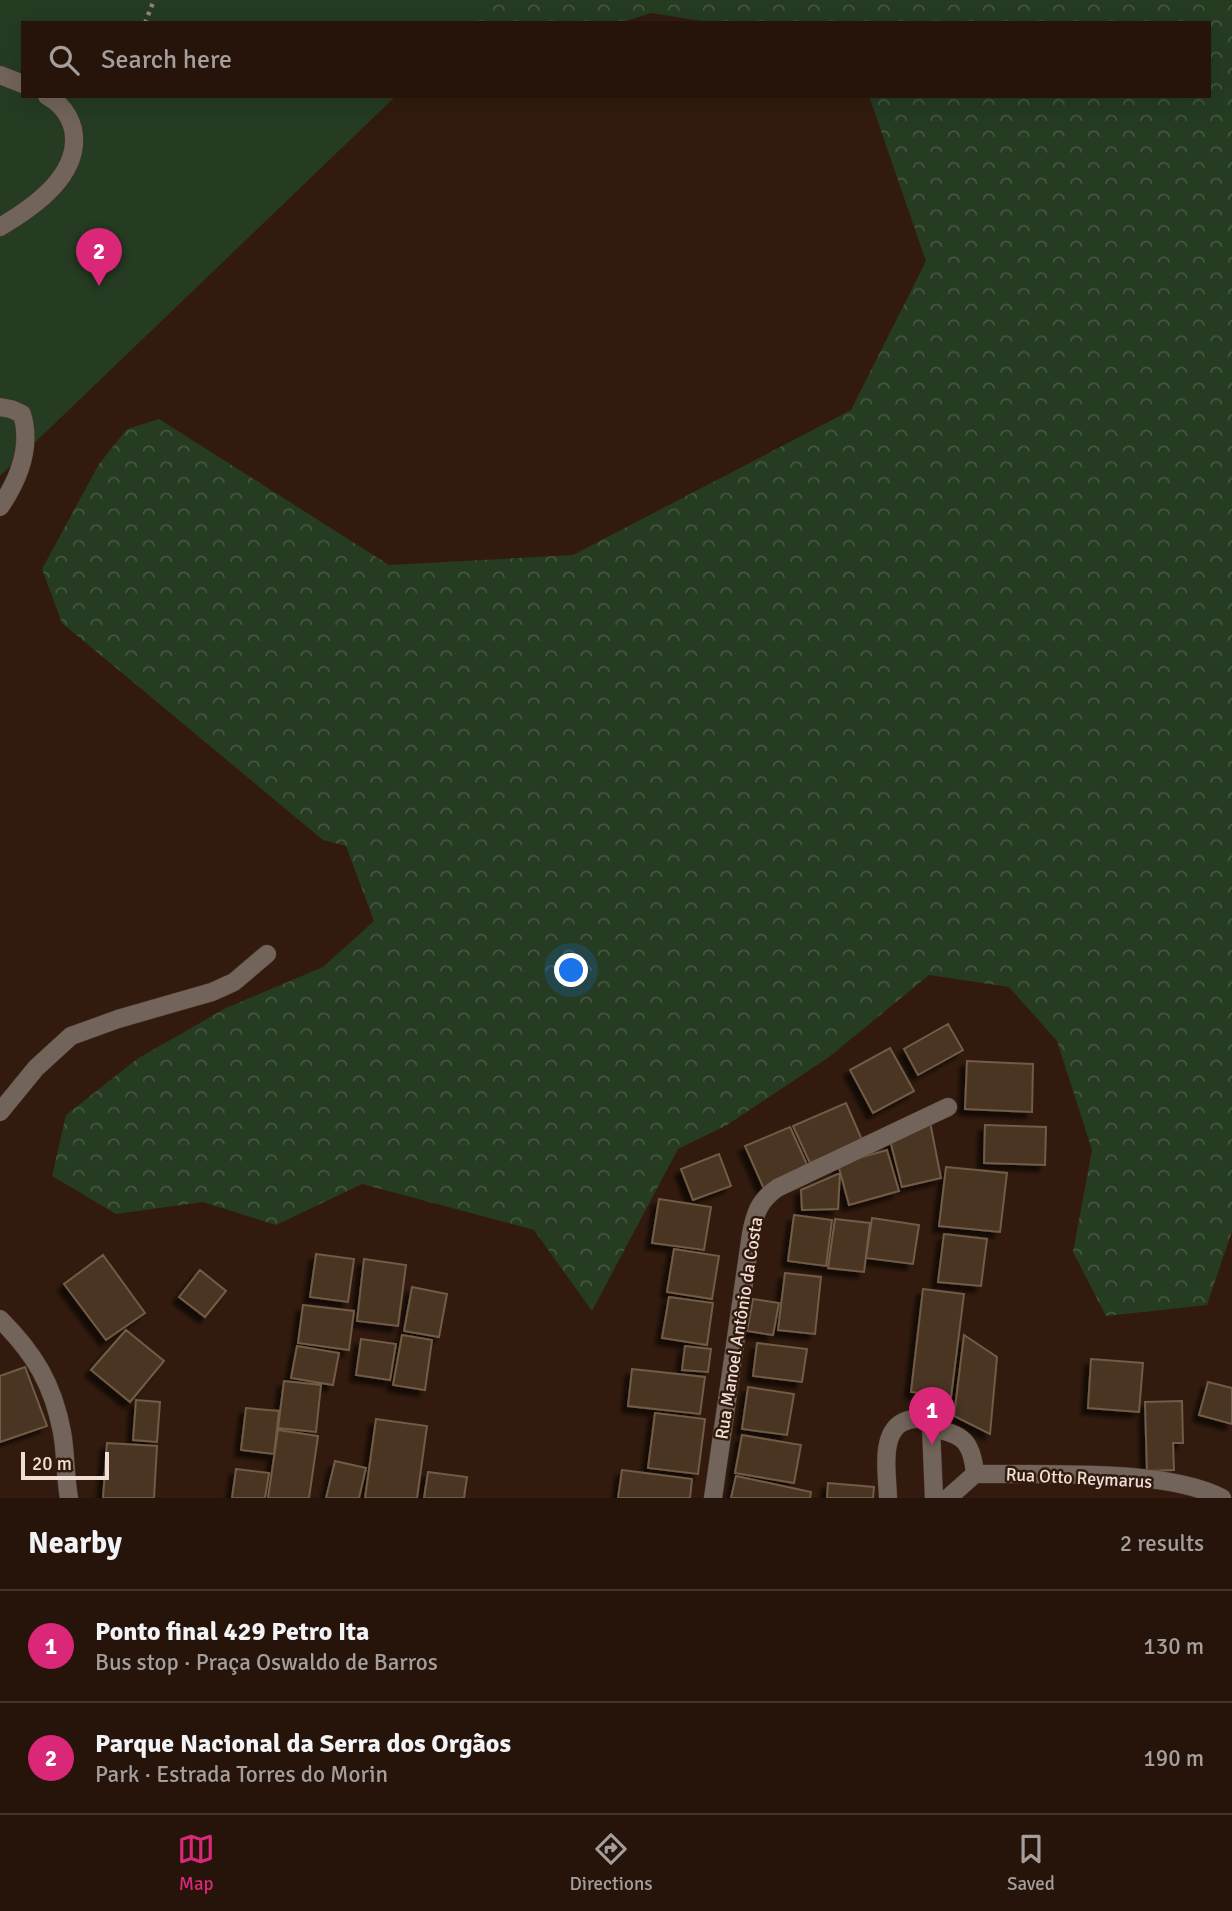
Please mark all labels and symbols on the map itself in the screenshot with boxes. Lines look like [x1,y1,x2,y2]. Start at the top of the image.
pin: 2 [76,228,122,286]
your location [554,953,588,987]
street label: Rua Manoel Antônio da Costa [711,1215,767,1441]
pin: 1 [909,1387,955,1445]
scale bar [21,1449,108,1481]
street label: Rua Otto Reymarus [1005,1463,1153,1493]

